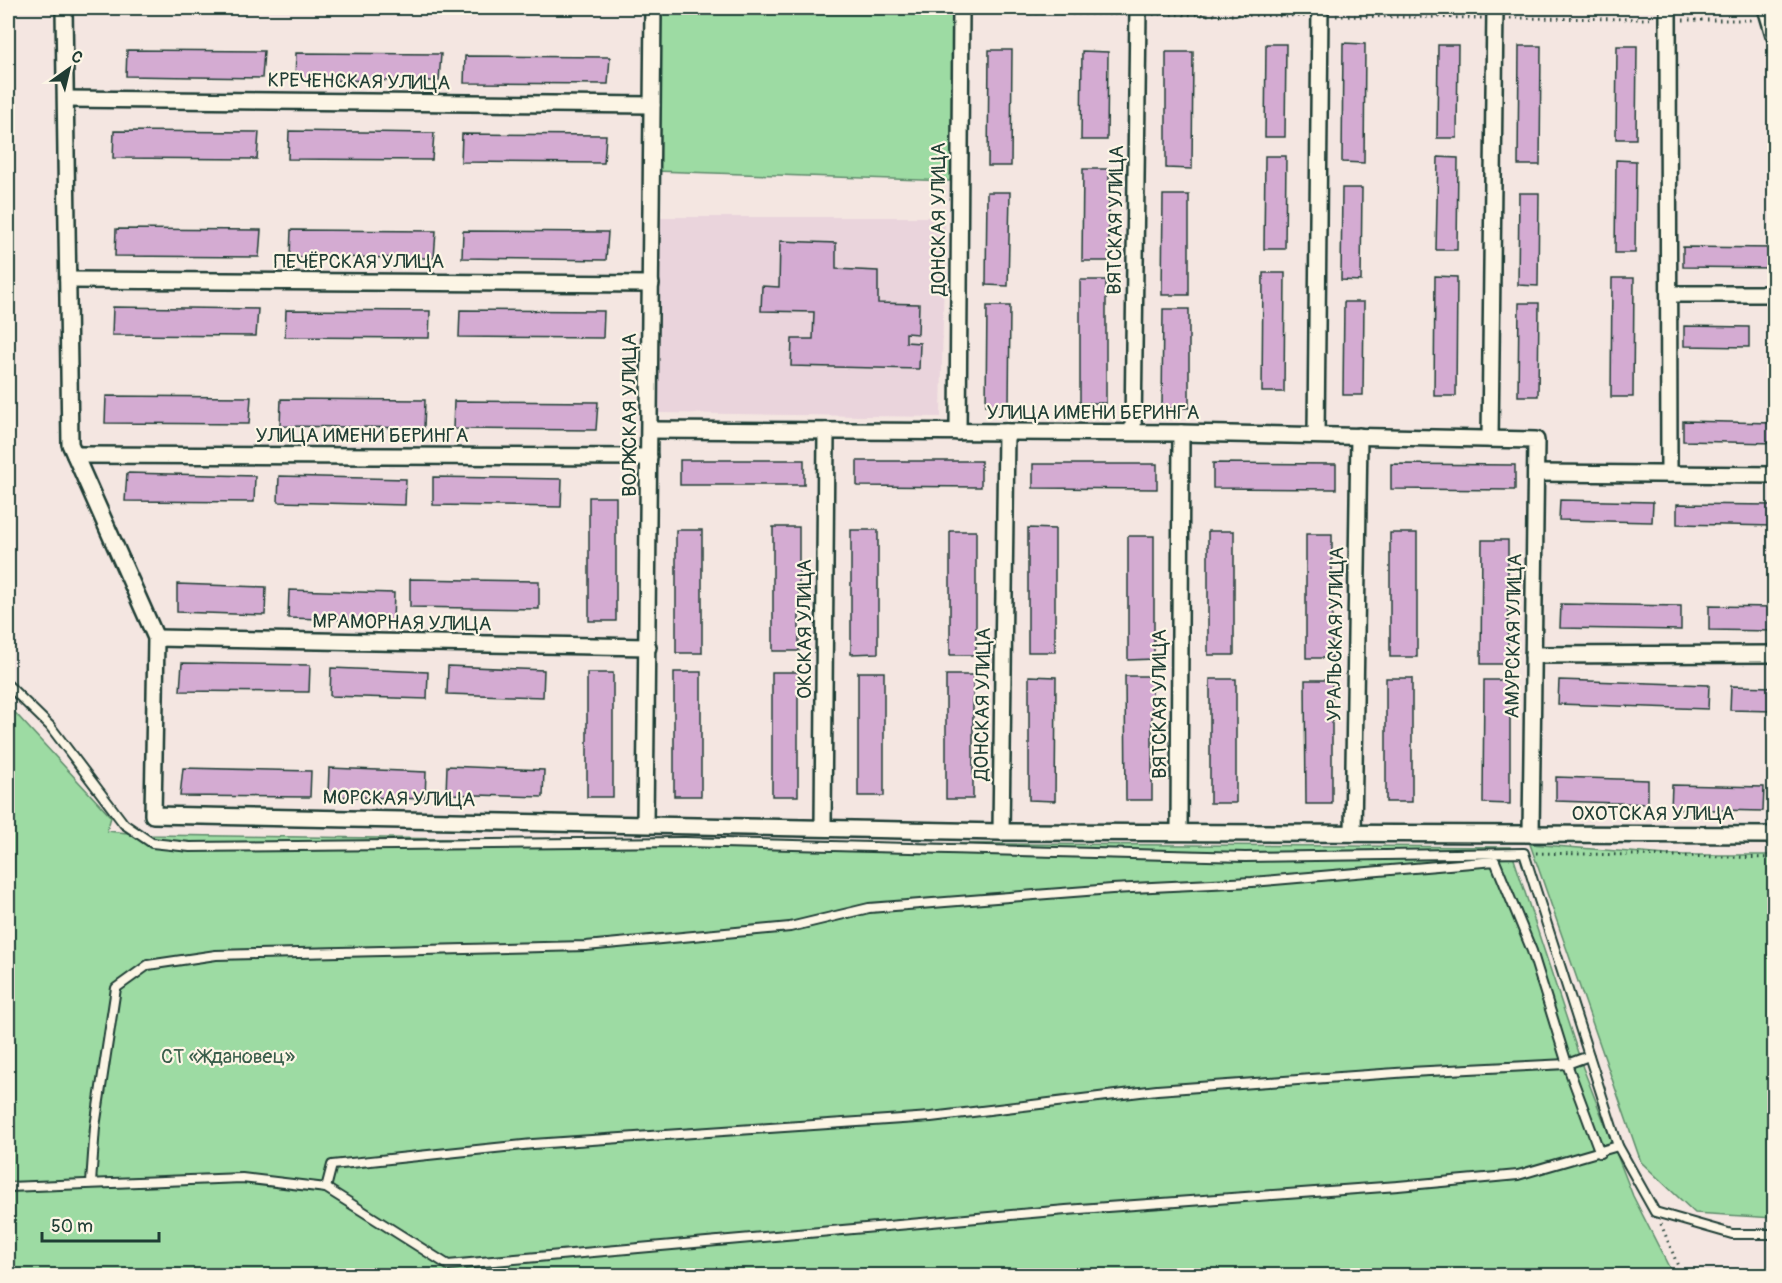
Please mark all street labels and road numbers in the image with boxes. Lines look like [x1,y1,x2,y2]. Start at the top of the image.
street label: КРЕЧЕНСКАЯ УЛИЦА [267,67,451,96]
street label: ДОНСКАЯ УЛИЦА [926,142,951,297]
street label: ВЯТСКАЯ УЛИЦА [1102,145,1129,295]
street label: ПЕЧЁРСКАЯ УЛИЦА [274,249,444,274]
street label: ВОЛЖСКАЯ УЛИЦА [617,333,642,497]
street label: УЛИЦА ИМЕНИ БЕРИНГА [987,400,1199,425]
street label: УЛИЦА ИМЕНИ БЕРИНГА [256,423,468,448]
street label: УРАЛЬСКАЯ УЛИЦА [1321,546,1350,722]
street label: АМУРСКАЯ УЛИЦА [1500,553,1527,719]
street label: ОКСКАЯ УЛИЦА [792,559,817,699]
street label: МРАМОРНАЯ УЛИЦА [312,608,492,637]
street label: ДОНСКАЯ УЛИЦА [969,627,996,782]
street label: ВЯТСКАЯ УЛИЦА [1147,629,1172,779]
street label: МОРСКАЯ УЛИЦА [322,785,476,812]
street label: ОХОТСКАЯ УЛИЦА [1571,801,1735,826]

